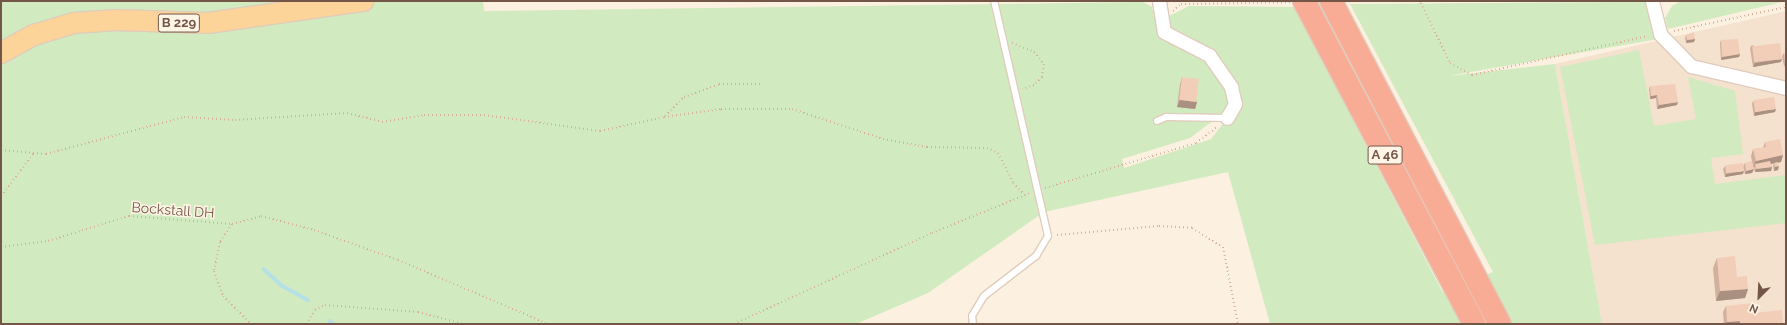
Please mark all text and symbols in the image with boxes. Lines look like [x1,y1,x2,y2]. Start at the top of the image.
road number: B 229 [157,12,201,34]
road number: A 46 [1367,144,1403,166]
street label: Bockstall DH [131,199,215,221]
north arrow [1739,277,1779,317]
text: N [1747,301,1760,316]

